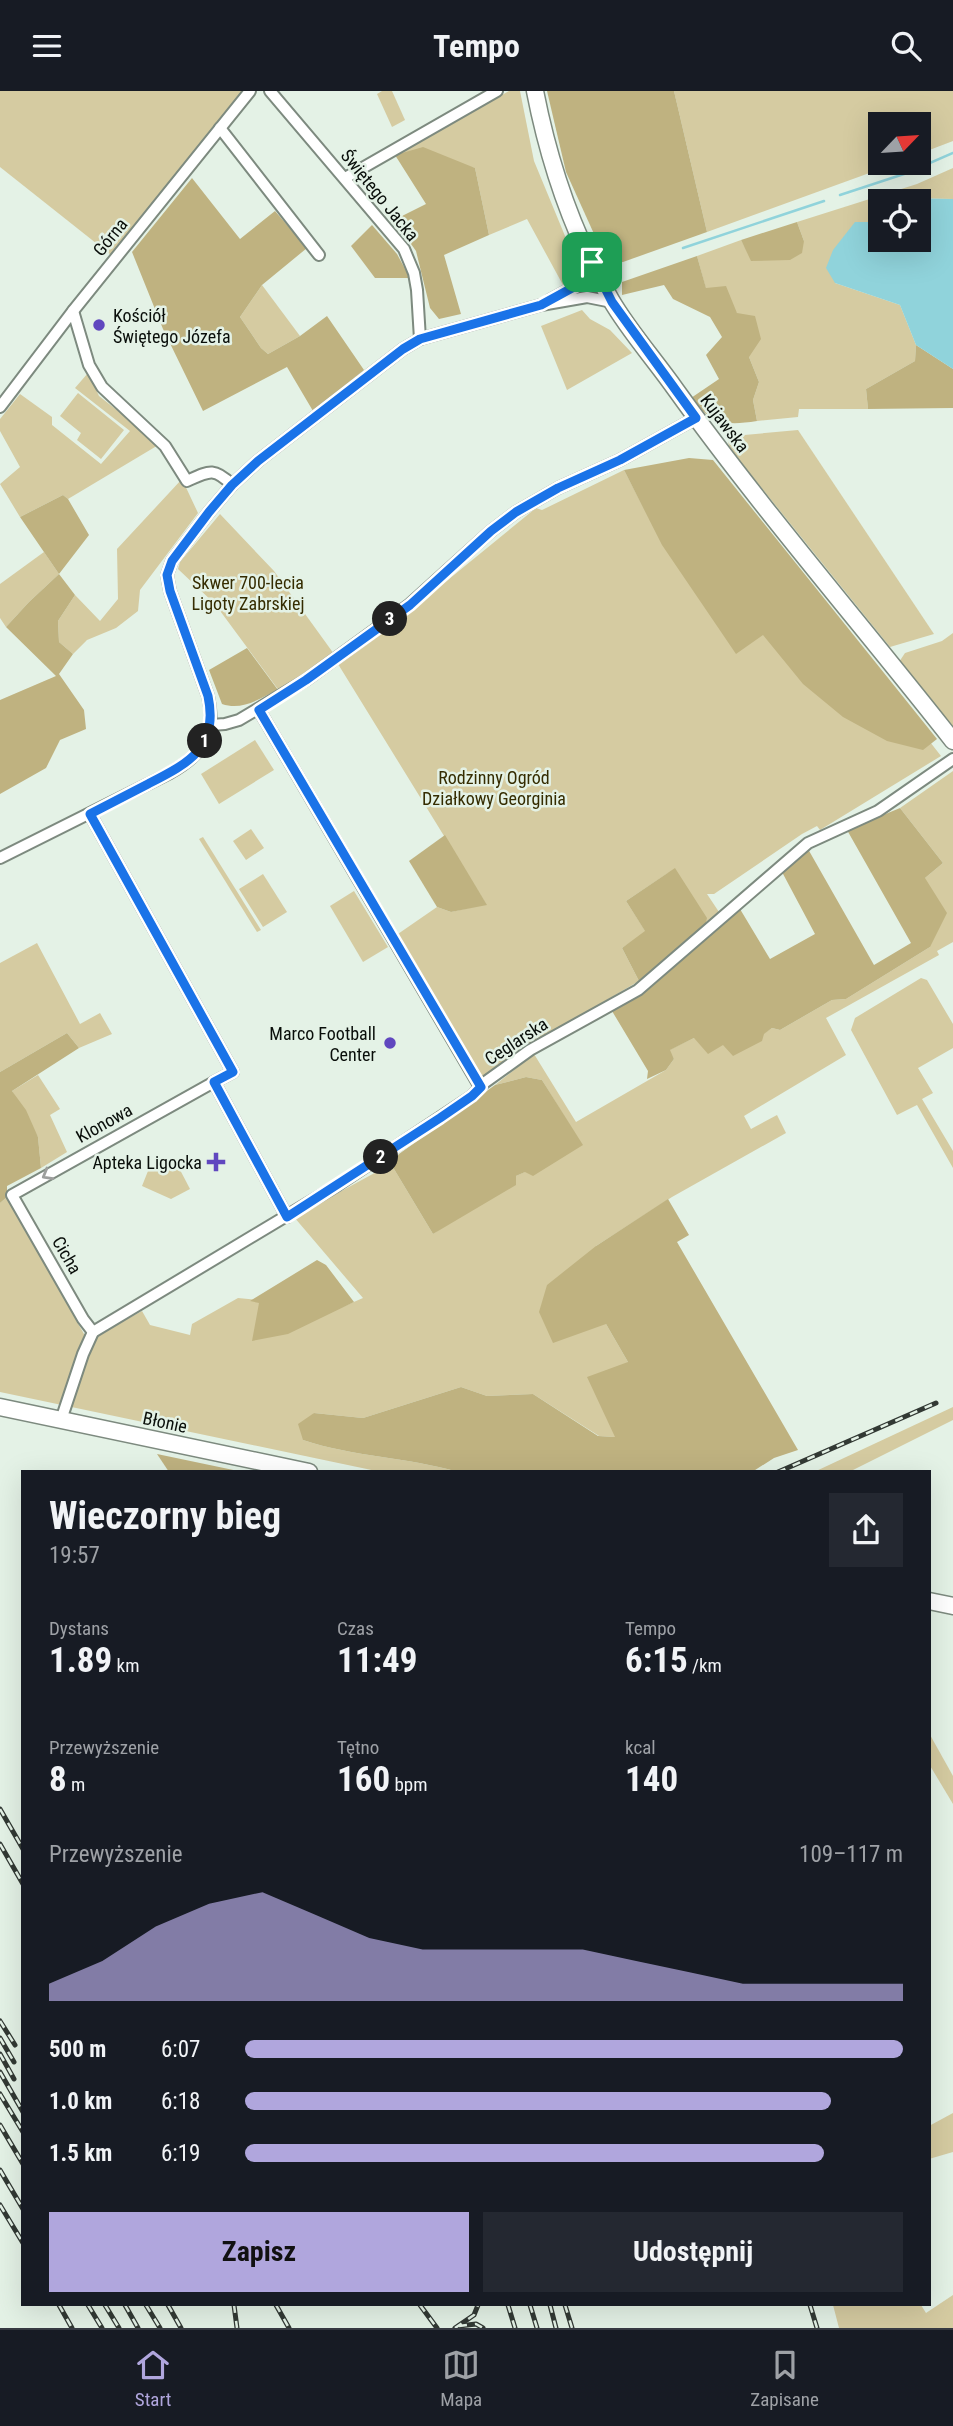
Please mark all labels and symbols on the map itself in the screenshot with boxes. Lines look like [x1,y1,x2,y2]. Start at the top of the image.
north arrow [868,112,931,175]
street label: Świętego Jacka [337,145,423,245]
street label: Górna [88,214,132,260]
pin [562,232,622,292]
place label: Kościół Świętego Józefa [113,305,231,347]
marker: Kościół Świętego Józefa [91,317,107,333]
street label: Kujawska [696,390,754,456]
park label: Skwer 700-lecia Ligoty Zabrskiej [192,572,304,614]
pin: 3 [372,601,408,637]
pin: 1 [188,723,222,759]
park label: Rodzinny Ogród Działkowy Georginia [422,767,566,809]
street label: Ceglarska [481,1013,551,1069]
place label: Marco Football Center [269,1023,377,1065]
marker: Marco Football Center [382,1035,398,1051]
street label: Klonowa [72,1099,136,1147]
pin: 2 [364,1139,398,1175]
place label: Apteka Ligocka [92,1152,202,1173]
marker: Apteka Ligocka [208,1154,224,1170]
one-way arrow [42,1167,54,1180]
street label: Cicha [48,1232,86,1278]
street label: Błonie [141,1407,189,1437]

